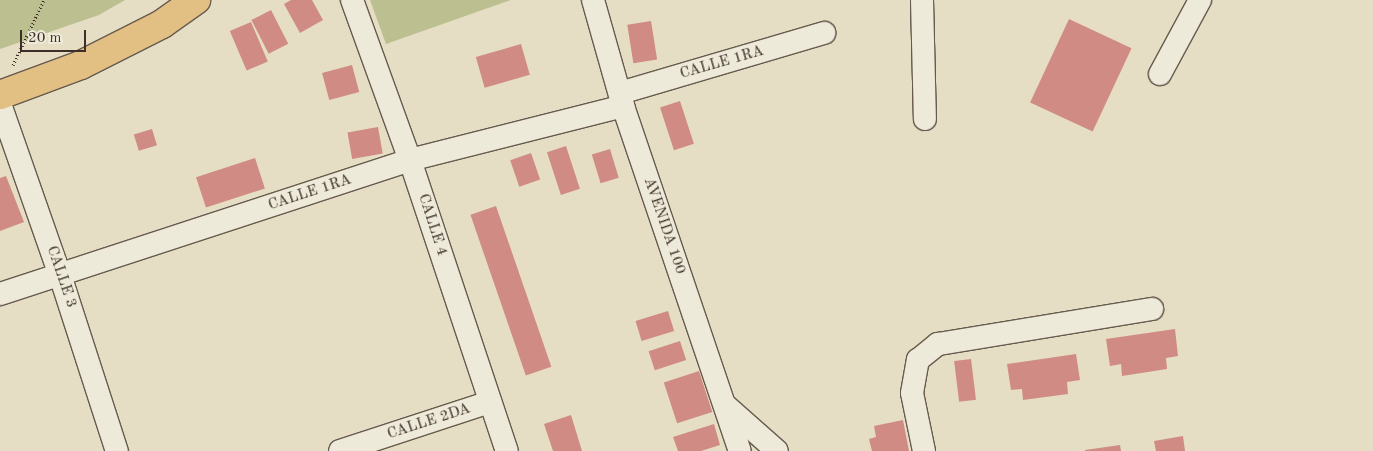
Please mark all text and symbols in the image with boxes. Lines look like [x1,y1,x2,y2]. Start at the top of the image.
scale bar [22,20,89,52]
text: 20 m [28,31,62,46]
street label: CALLE 1RA [678,42,766,84]
street label: CALLE 1RA [266,171,354,215]
street label: AVENIDA 100 [639,175,689,277]
street label: CALLE 4 [414,192,450,258]
street label: CALLE 3 [42,244,80,310]
street label: CALLE 2DA [385,400,473,444]

